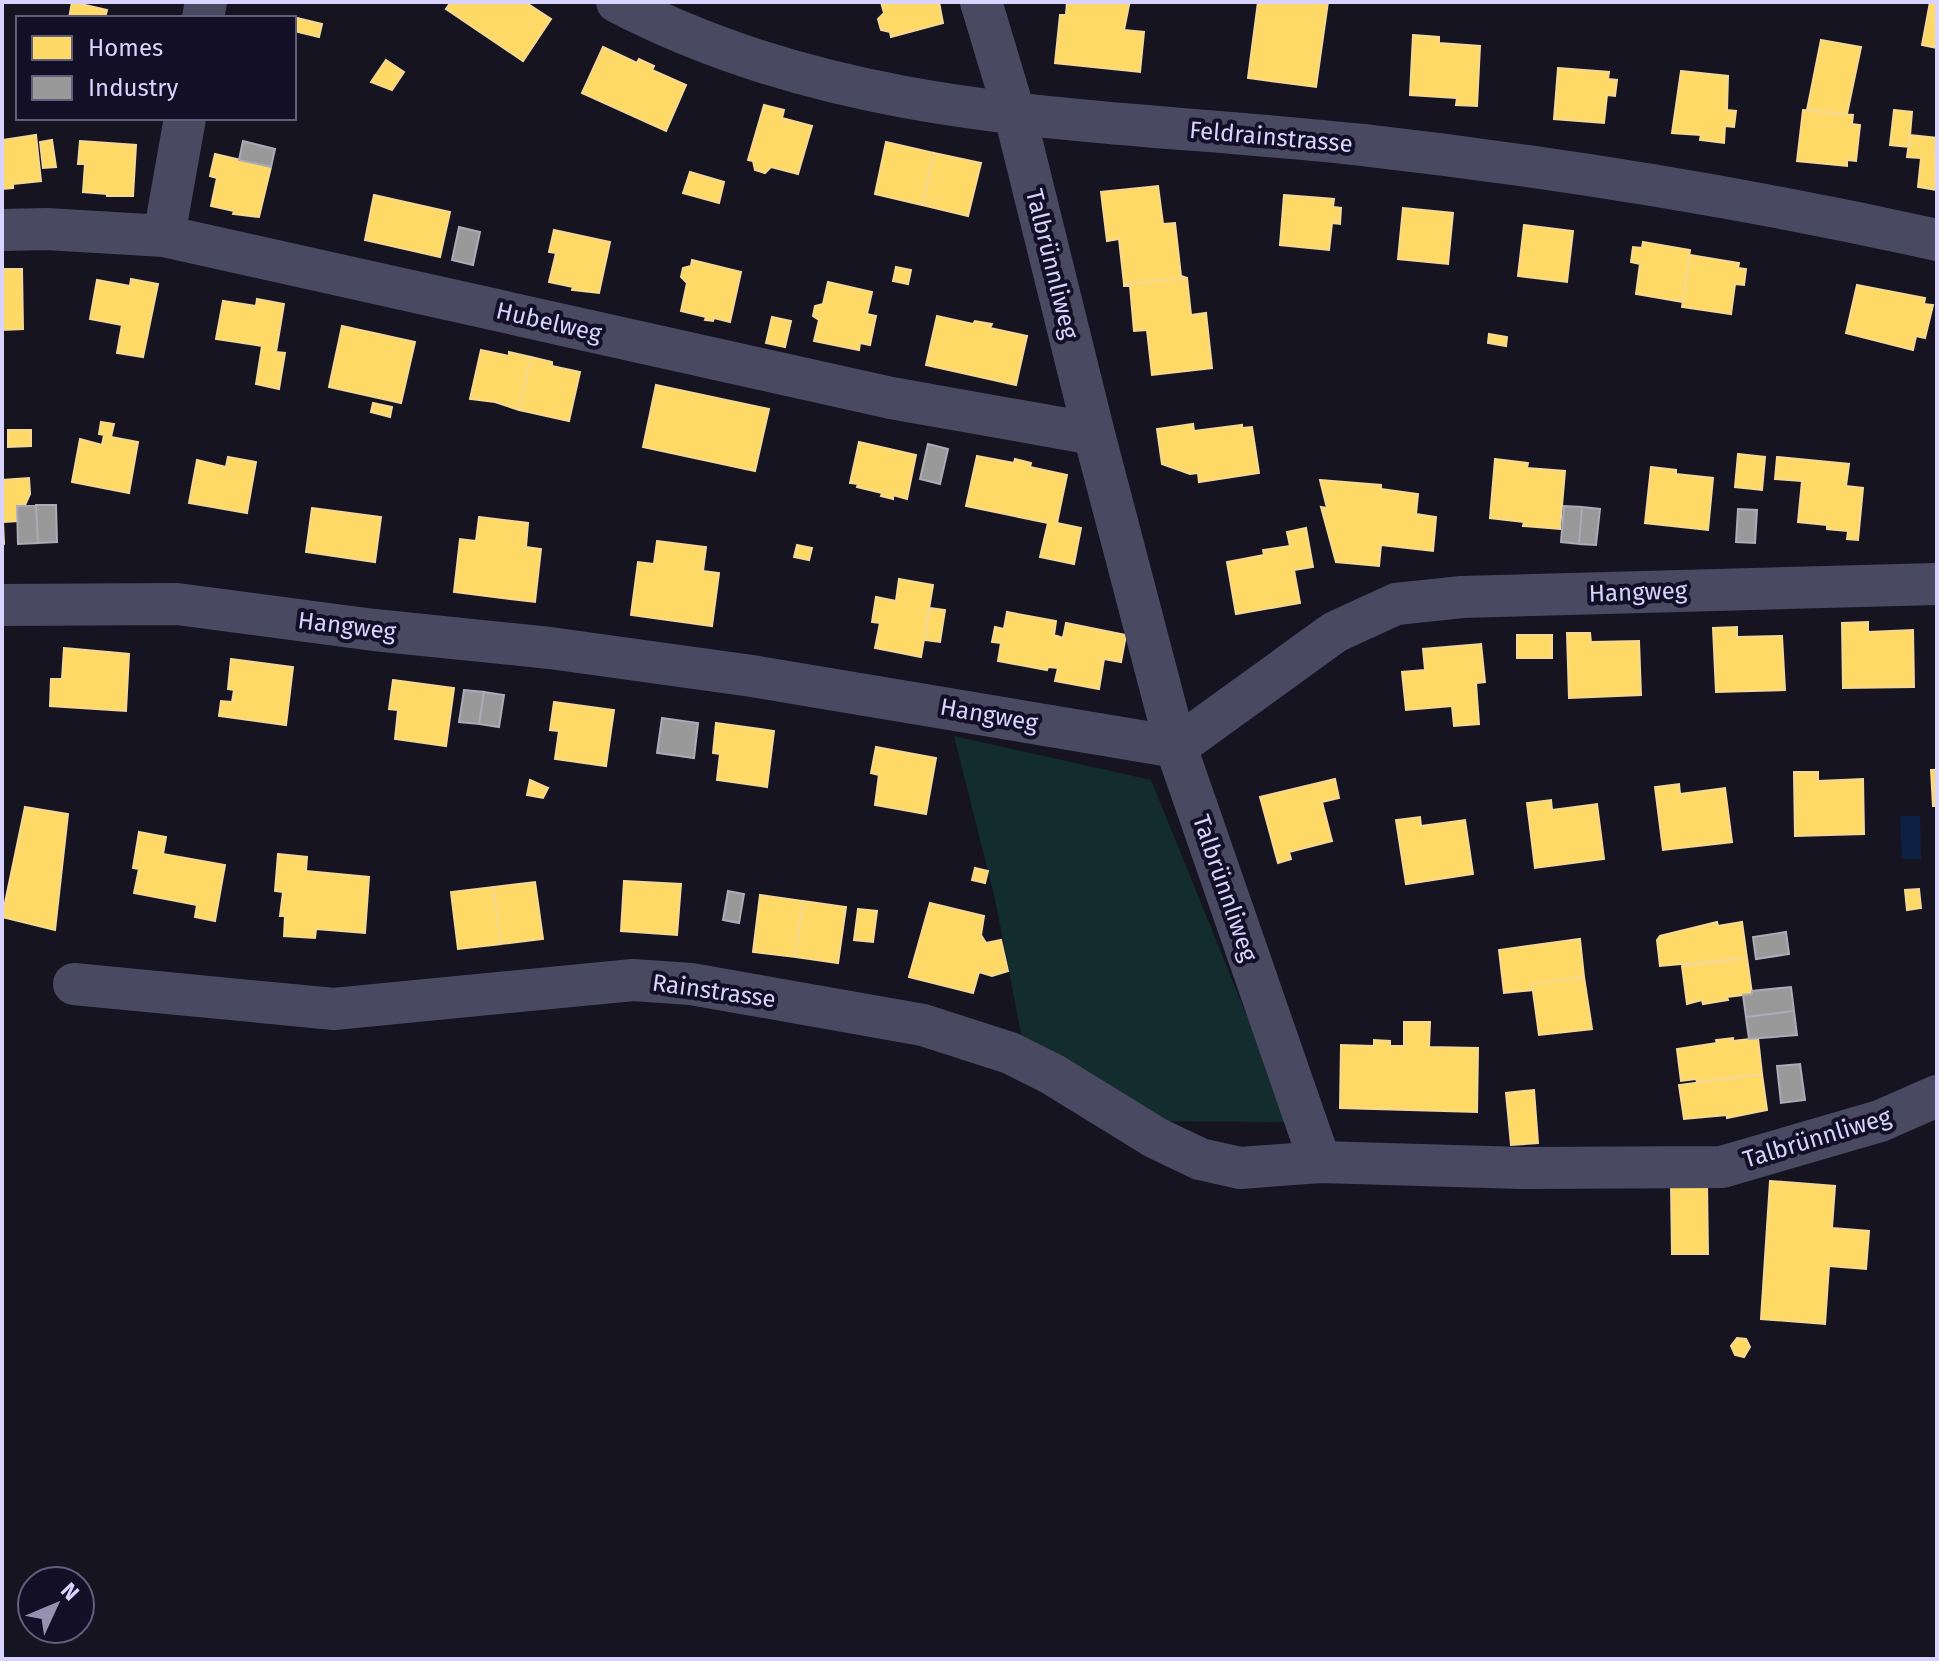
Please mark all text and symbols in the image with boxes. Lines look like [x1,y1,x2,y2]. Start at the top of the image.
legend [16,16,296,120]
text: Homes [88,34,163,62]
text: Industry [88,74,179,102]
street label: Feldrainstrasse [1188,116,1354,158]
street label: Talbrünnliweg [1020,186,1084,342]
street label: Hubelweg [494,296,605,348]
street label: Hangweg [1588,576,1688,608]
street label: Hangweg [296,606,398,646]
street label: Hangweg [938,693,1041,737]
street label: Talbrünnliweg [1187,811,1263,965]
street label: Rainstrasse [650,968,778,1014]
street label: Talbrünnliweg [1740,1102,1895,1174]
north arrow [16,1565,96,1645]
text: N [55,1577,85,1606]

